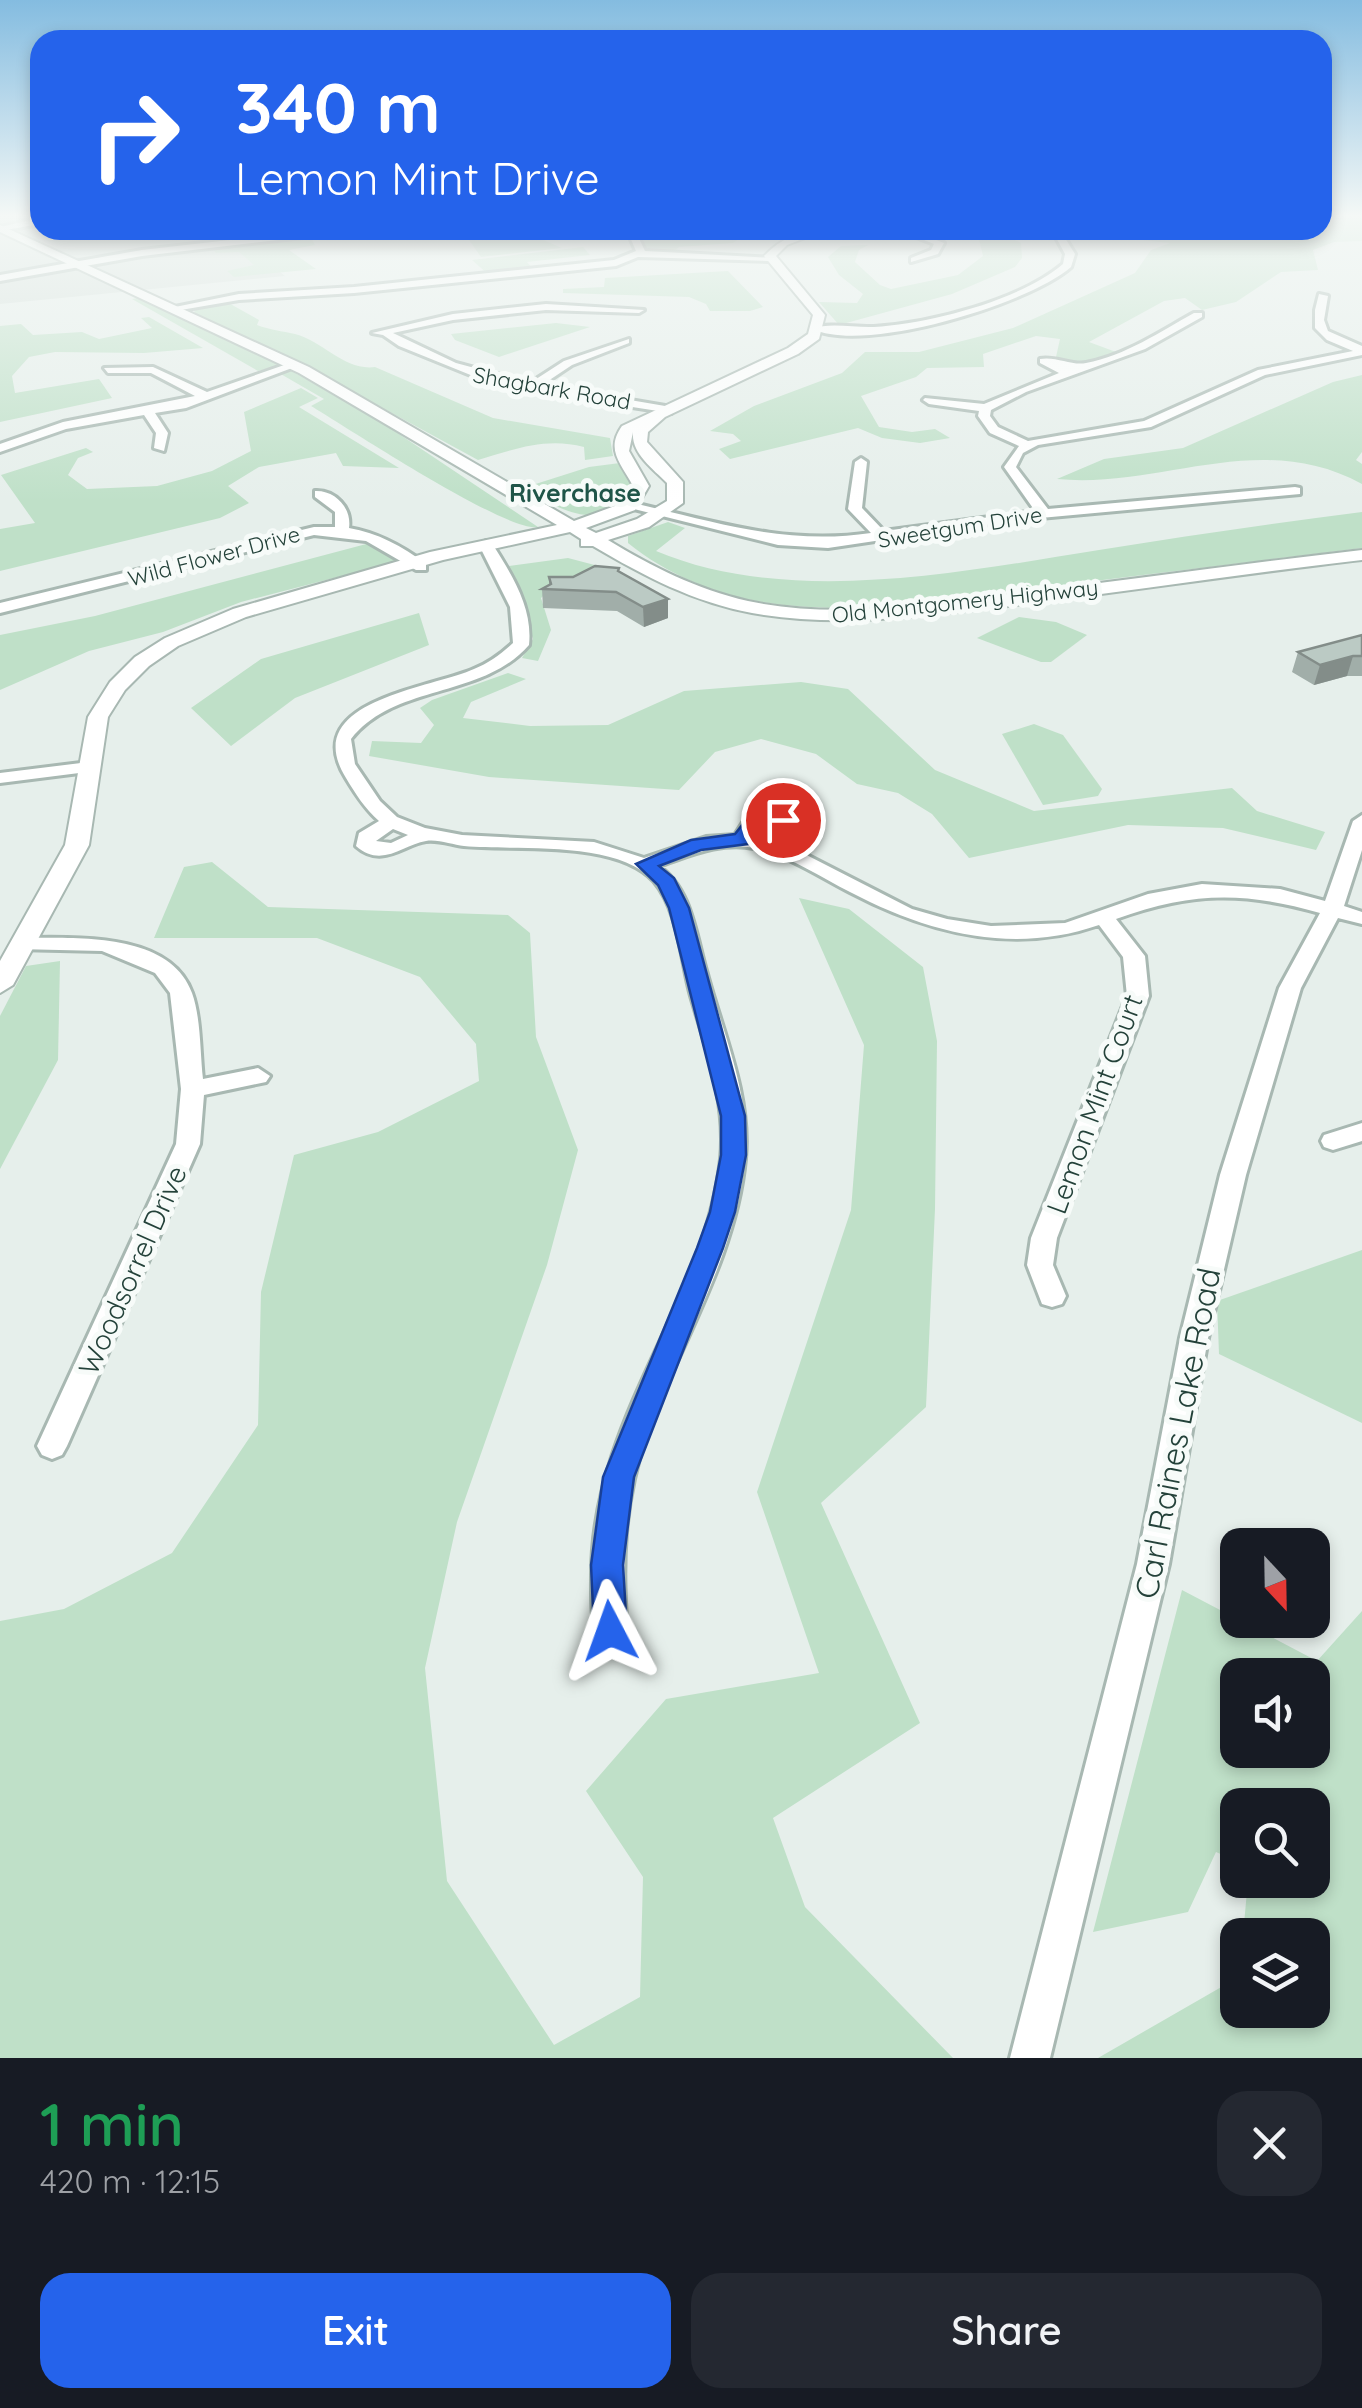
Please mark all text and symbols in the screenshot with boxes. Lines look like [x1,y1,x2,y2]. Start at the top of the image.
text: 340 m [235,63,441,151]
icon: right [70,70,200,200]
text: Lemon Mint Drive [235,150,600,206]
street label: Shagbark Road [471,360,633,416]
district label: Riverchase [509,477,641,508]
street label: Sweetgum Drive [876,500,1044,554]
street label: Wild Flower Drive [125,520,303,592]
street label: Old Montgomery Highway [830,573,1100,629]
pin [741,778,826,863]
icon: arrive [756,793,811,848]
street label: Lemon Mint Court [1038,990,1150,1218]
street label: Woodsorrel Drive [70,1160,194,1380]
street label: Carl Raines Lake Road [1125,1264,1229,1602]
north arrow [1220,1528,1330,1638]
map controls [1220,1528,1330,2028]
position arrow [558,1579,662,1683]
button: sound [1220,1658,1330,1768]
button: search [1220,1788,1330,1898]
button: layers [1220,1918,1330,2028]
text: 1 min [40,2086,184,2161]
button: close [1217,2091,1322,2196]
text: 420 m · 12:15 [40,2161,220,2201]
button: Exit [40,2273,671,2388]
button: Share [691,2273,1322,2388]

